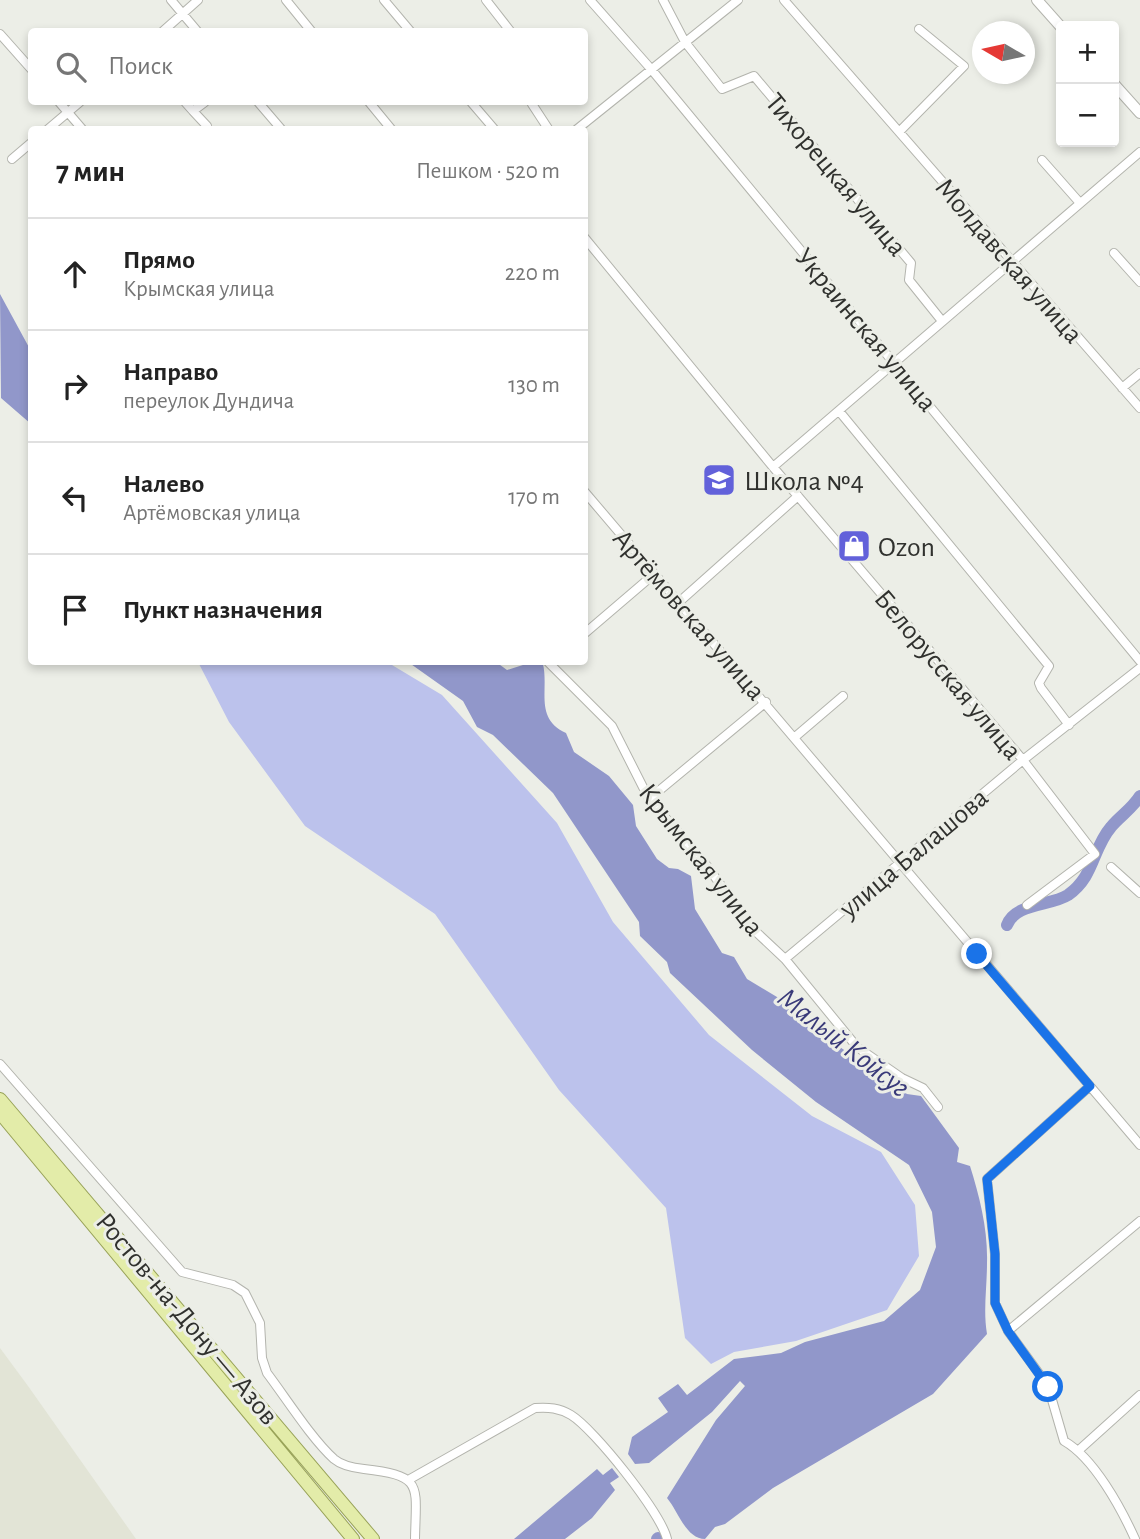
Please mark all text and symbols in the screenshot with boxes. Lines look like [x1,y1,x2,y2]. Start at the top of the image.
north arrow [972,21,1035,84]
map controls [1056,21,1119,147]
button: + [1056,21,1119,84]
search box [28,28,588,105]
icon: search [52,48,90,86]
text: Поиск [108,53,173,79]
button: − [1056,84,1119,147]
street label: Тихорецкая улица [760,89,912,262]
text: 7 мин [56,157,125,187]
text: Пешком · 520 m [416,160,560,183]
street label: Молдавская улица [929,173,1088,349]
street label: Украинская улица [789,243,942,417]
text: Прямо [123,247,195,273]
icon: ahead [56,255,94,293]
text: 220 m [505,262,560,285]
text: Крымская улица [123,278,274,301]
text: Направо [123,359,218,385]
icon: right [56,367,94,405]
text: 130 m [508,374,560,397]
text: переулок Дундича [123,390,294,413]
school or university icon: Школа №4 [700,461,738,499]
place label: Школа №4 [744,468,864,496]
text: Налево [123,471,204,497]
icon: left [56,479,94,517]
text: 170 m [508,486,560,509]
text: Артёмовская улица [123,502,301,525]
street label: Артёмовская улица [607,525,770,706]
shop icon: Ozon [835,527,873,565]
place label: Ozon [878,534,935,562]
street label: Белорусская улица [868,585,1027,766]
icon: arrive [56,591,94,629]
text: Пункт назначения [123,597,323,623]
street label: Крымская улица [633,779,768,942]
street label: улица Балашова [834,783,994,924]
route end [961,938,992,969]
water label: Малый Койсуг [772,982,915,1103]
street label: Ростов-на-Дону — Азов [90,1208,283,1430]
route start [1032,1371,1063,1402]

